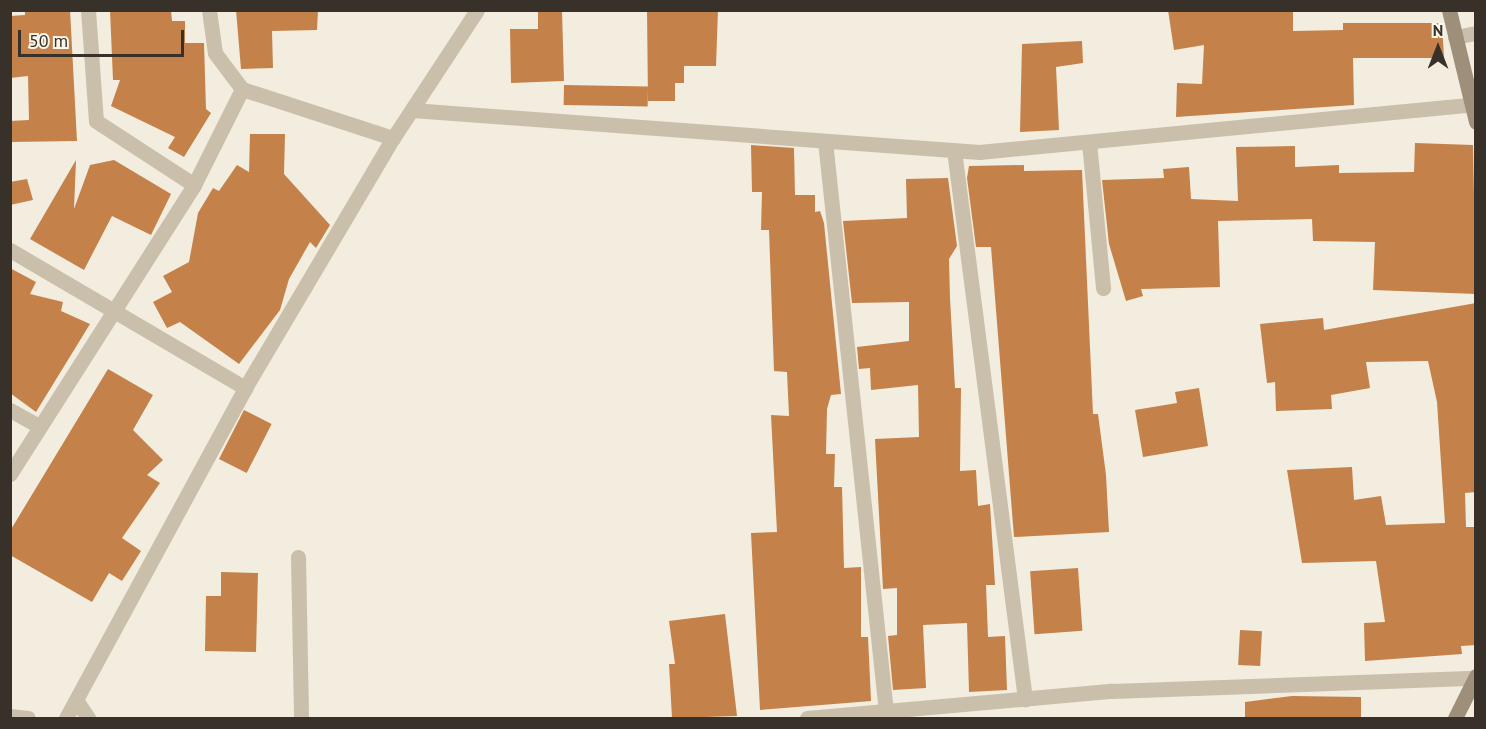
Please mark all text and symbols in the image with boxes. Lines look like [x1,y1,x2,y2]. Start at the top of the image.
scale bar [21,18,188,56]
north arrow [1408,18,1468,78]
text: N [1433,20,1443,40]
text: 50 m [29,29,68,52]

